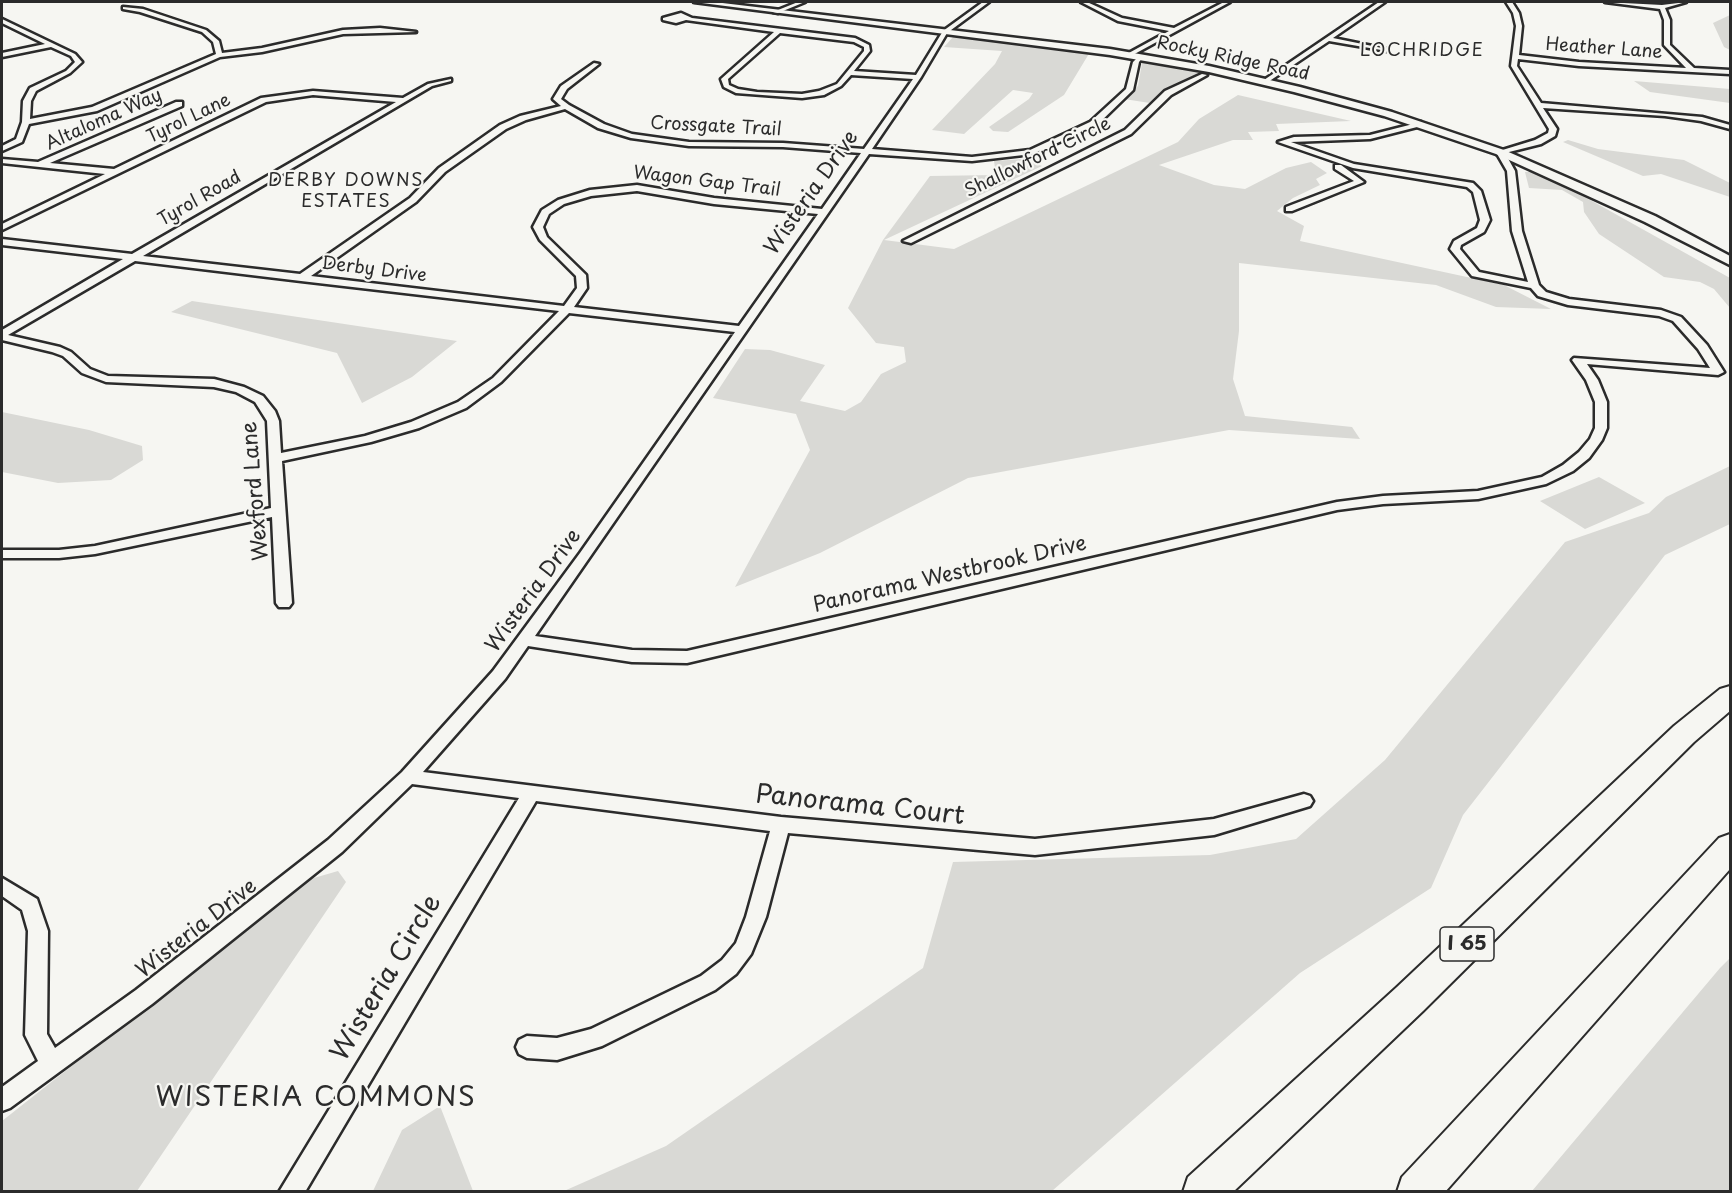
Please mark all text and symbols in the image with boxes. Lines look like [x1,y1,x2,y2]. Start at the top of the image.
street label: Rocky Ridge Road [1155,32,1311,86]
street label: Heather Lane [1545,34,1663,64]
district label: LOCHRIDGE [1360,40,1484,62]
street label: Altaloma Way [43,85,165,155]
street label: Tyrol Lane [144,89,234,149]
street label: Crossgate Trail [650,113,782,141]
street label: Shallowford Circle [961,113,1115,203]
street label: Wisteria Drive [760,126,864,260]
street label: Wagon Gap Trail [632,162,782,202]
street label: Tyrol Road [155,167,245,231]
district label: DERBY DOWNS ESTATES [268,170,424,213]
street label: Derby Drive [320,253,428,287]
street label: Wexford Lane [237,420,275,562]
street label: Wisteria Drive [481,525,587,657]
street label: Panorama Westbrook Drive [811,531,1089,619]
street label: Panorama Court [754,780,966,832]
street label: Wisteria Drive [132,874,262,984]
street label: Wisteria Circle [325,889,449,1067]
road number: I 65 [1440,927,1494,961]
district label: WISTERIA COMMONS [156,1083,476,1115]

